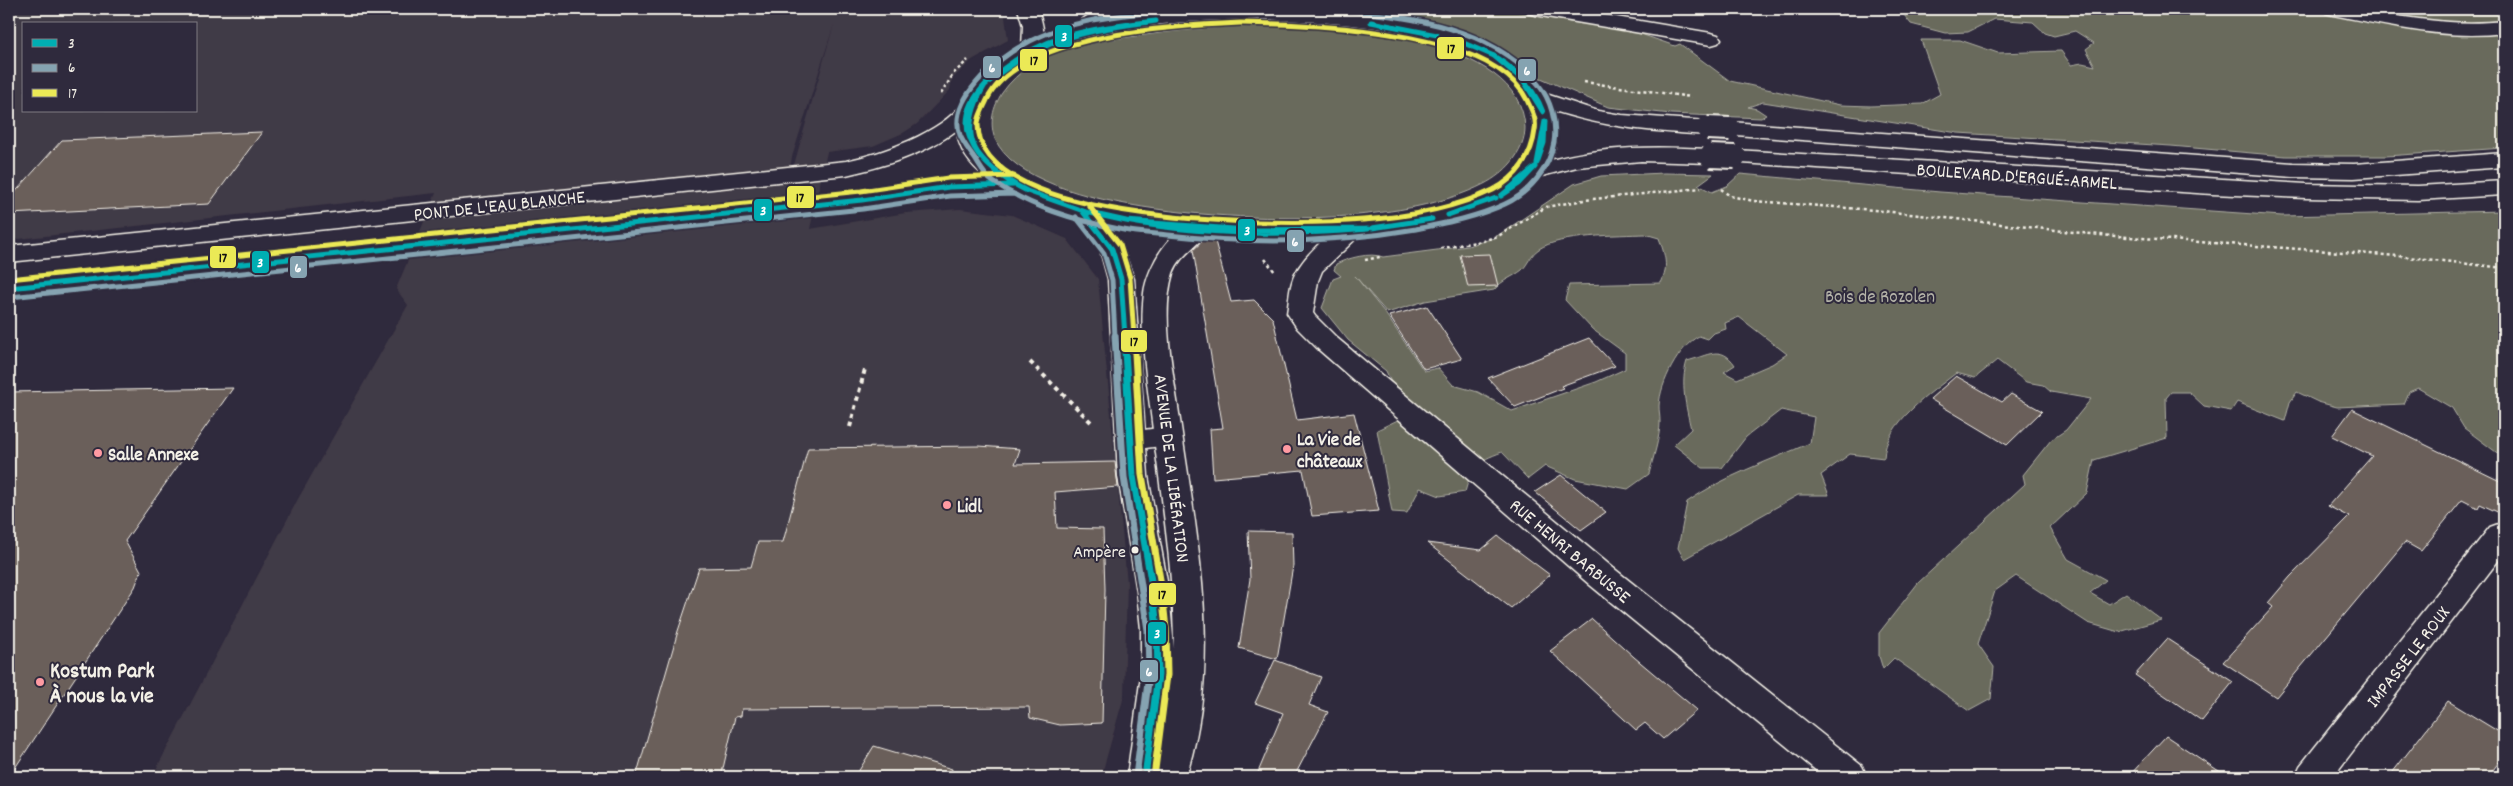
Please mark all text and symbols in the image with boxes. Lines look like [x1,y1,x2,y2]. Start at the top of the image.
legend [22,22,198,112]
line badge: 3 [1054,24,1073,48]
text: 3 [1061,28,1067,48]
text: 3 [68,34,75,56]
line badge: 17 [1436,36,1465,60]
text: 17 [1447,40,1456,60]
line badge: 17 [1019,48,1048,72]
text: 17 [1030,52,1039,72]
line badge: 6 [982,55,1002,79]
text: 6 [68,58,75,80]
line badge: 6 [1517,58,1537,82]
text: 6 [989,59,996,79]
text: 6 [1524,62,1531,82]
text: 17 [68,84,77,106]
street label: BOULEVARD D'ERGUÉ-ARMEL [1916,158,2118,199]
street label: PONT DE L'EAU BLANCHE [412,185,587,230]
line badge: 17 [786,185,815,209]
text: 17 [796,189,805,209]
line badge: 3 [753,198,773,222]
text: 3 [760,202,766,222]
line badge: 3 [1237,218,1256,242]
text: 3 [1244,222,1250,242]
line badge: 6 [1286,229,1305,253]
text: 6 [1292,233,1299,253]
line badge: 17 [209,245,237,269]
text: 17 [219,249,228,269]
line badge: 3 [251,250,270,274]
text: 3 [257,254,263,274]
line badge: 6 [289,255,308,279]
text: 6 [295,259,302,279]
park label: Bois de Rozolen [1825,285,1935,312]
line badge: 17 [1120,329,1148,353]
text: 17 [1130,333,1139,353]
street label: AVENUE DE LA LIBÉRATION [1145,373,1194,564]
place label: La Vie de châteaux [1297,428,1363,477]
place label: Salle Annexe [108,443,199,470]
marker: La Vie de châteaux [1281,443,1293,455]
marker: Salle Annexe [92,447,104,459]
street label: RUE HENRI BARBUSSE [1502,494,1635,612]
place label: Lidl [957,495,982,522]
marker: Lidl [941,499,953,511]
place label: Ampère [1073,541,1126,566]
marker: Ampère [1130,545,1140,555]
line badge: 17 [1148,582,1177,606]
text: 17 [1158,586,1167,606]
street label: IMPASSE LE ROUX [2361,601,2458,715]
line badge: 3 [1147,621,1167,645]
text: 3 [1154,625,1160,645]
place label: Kostum Park À nous la vie [50,657,154,713]
line badge: 6 [1139,659,1159,683]
text: 6 [1146,663,1153,683]
marker: Kostum Park À nous la vie [34,676,46,688]

